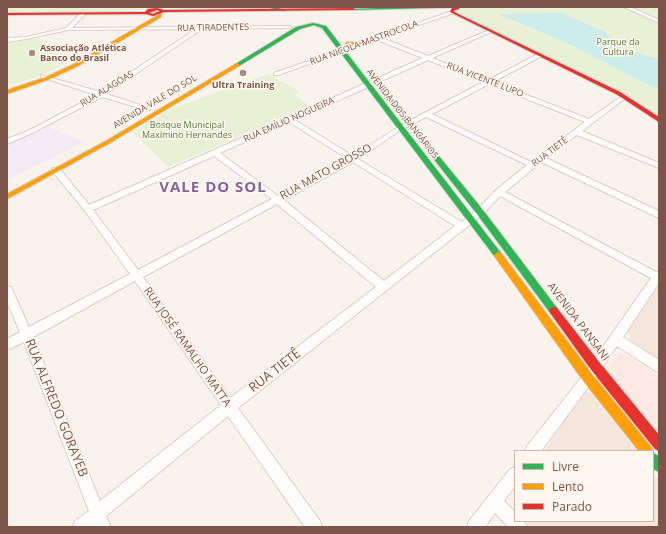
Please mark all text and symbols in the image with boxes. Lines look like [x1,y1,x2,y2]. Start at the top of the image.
street label: RUA NICOLA MASTROCOLA [309,18,419,68]
street label: RUA TIRADENTES [177,22,249,34]
park label: Parque da Cultura [596,37,640,58]
place label: Associação Atlética Banco do Brasil [40,43,126,64]
marker: Associação Atlética Banco do Brasil [27,48,37,58]
street label: RUA VICENTE LUPO [445,60,525,100]
street label: AVENIDA DOS BANCÁRIOS [364,67,440,161]
marker: Ultra Training [238,68,248,78]
street label: RUA ALAGOAS [78,69,136,109]
street label: AVENIDA VALE DO SOL [111,73,199,131]
place label: Ultra Training [212,80,274,90]
street label: RUA EMÍLIO NOGUEIRA [242,95,336,145]
park label: Bosque Municipal Maximino Hernandes [142,120,232,141]
street label: RUA TIETÊ [530,135,570,169]
street label: RUA MATO GROSSO [278,141,374,203]
district label: VALE DO SOL [159,179,267,197]
street label: AVENIDA PANSANI [544,280,612,364]
street label: RUA JOSÉ RAMALHO MATTA [141,285,233,409]
street label: RUA ALFREDO GORAYEB [21,337,91,479]
street label: RUA TIETÊ [246,346,304,396]
legend [514,450,654,522]
text: Livre [552,458,579,475]
text: Lento [552,478,584,495]
text: Parado [552,498,592,515]

